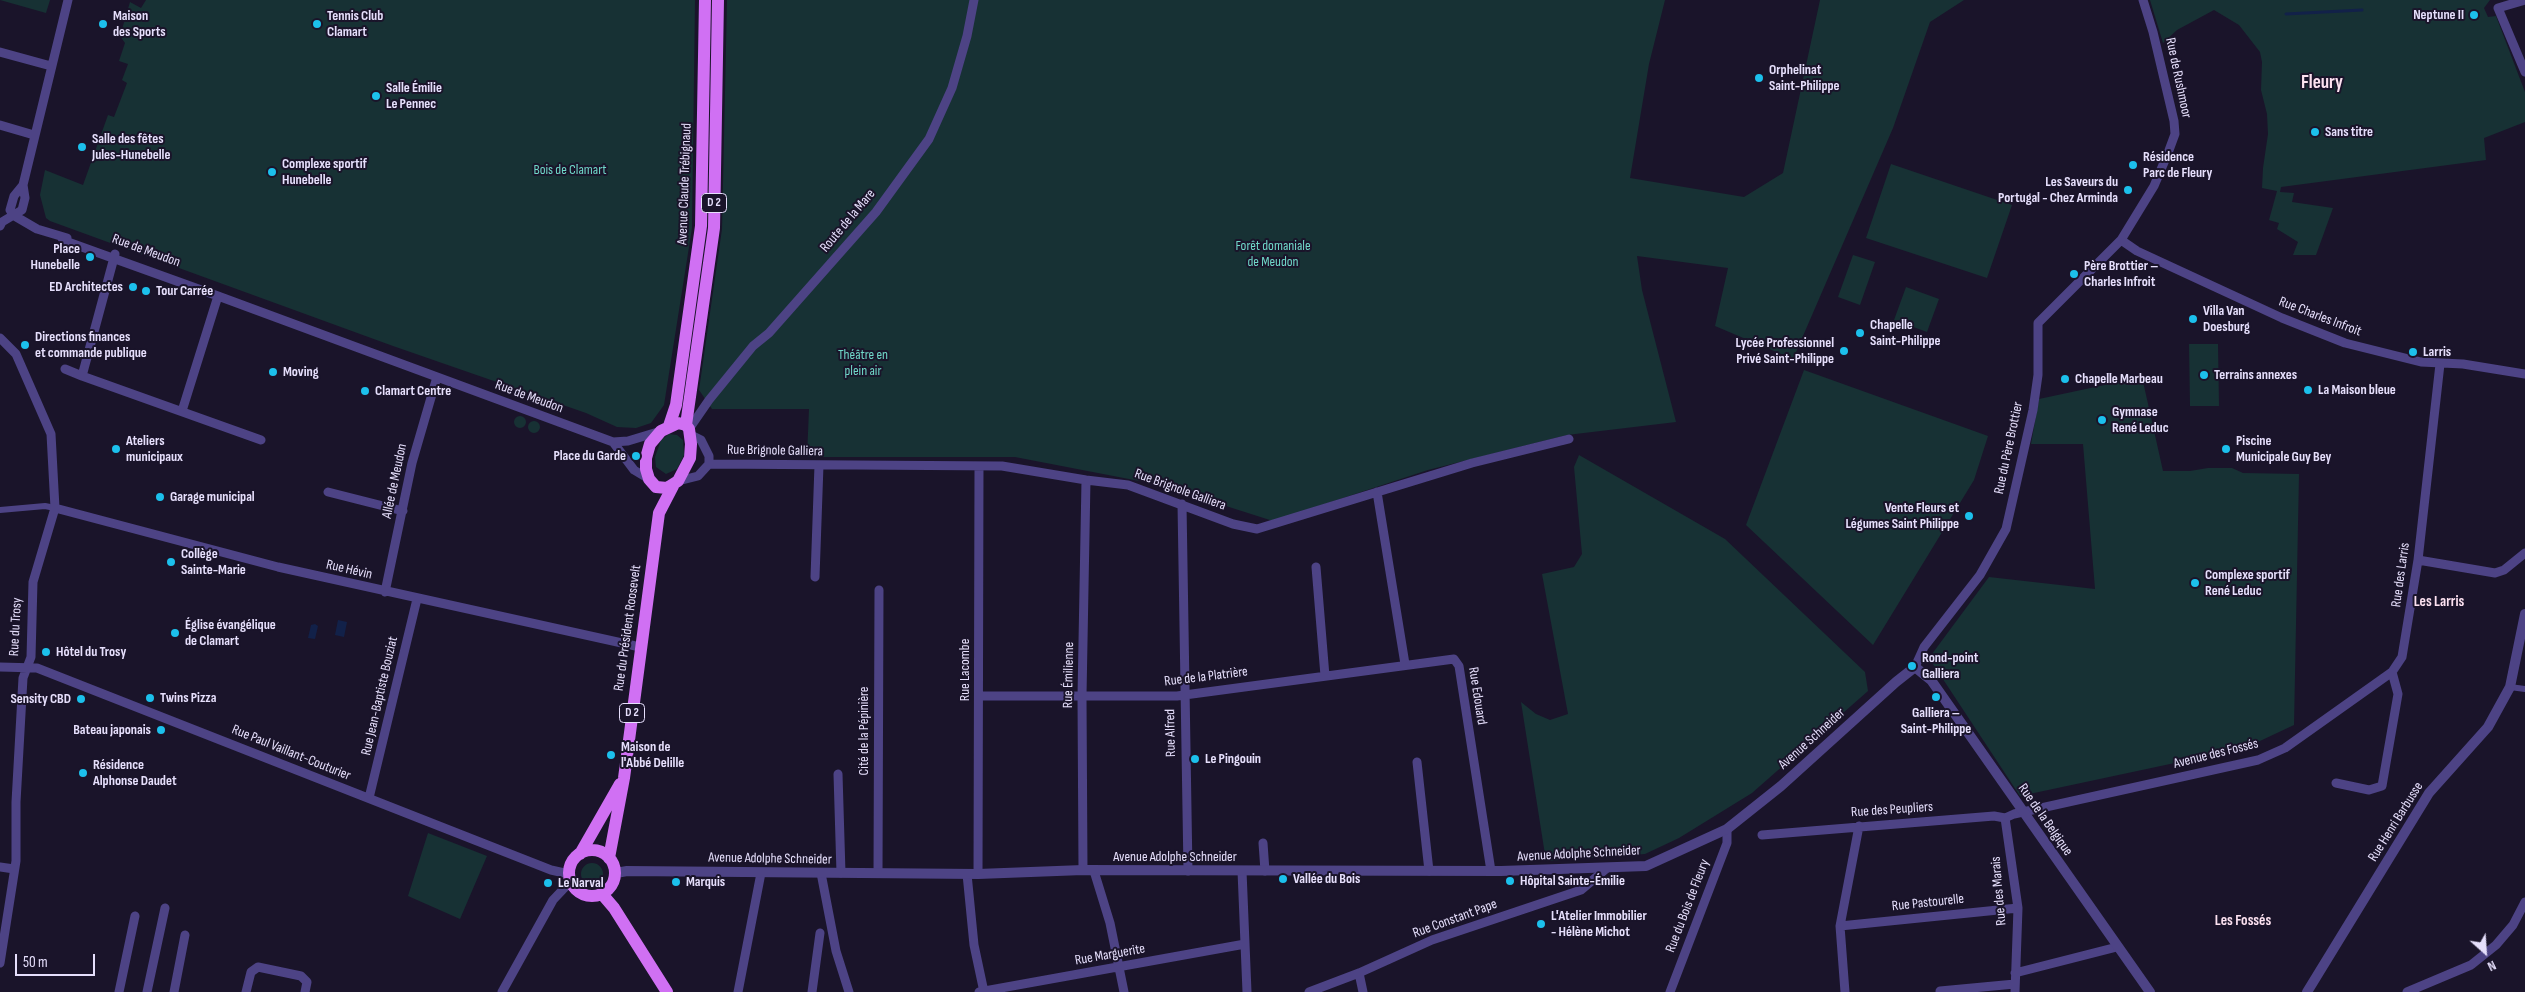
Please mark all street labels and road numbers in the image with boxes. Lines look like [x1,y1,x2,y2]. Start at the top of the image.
street label: Rue de Rushmoor [2161,36,2195,120]
street label: Avenue Claude Trébignaud [674,123,696,245]
street label: Route de la Mare [817,186,879,256]
road number: D 2 [702,194,726,212]
street label: Rue de Meudon [110,231,182,271]
street label: Rue Charles Infroit [2276,294,2364,340]
street label: Rue de Meudon [493,377,565,417]
street label: Rue du Père Brottier [1991,400,2027,496]
street label: Allée de Meudon [379,442,411,520]
street label: Rue Brignole Galliera [727,442,823,460]
street label: Rue Brignole Galliera [1132,466,1228,514]
street label: Rue des Larris [2388,542,2414,608]
street label: Rue Hévin [324,557,374,583]
street label: Rue du Président Roosevelt [611,564,645,692]
street label: Rue du Trosy [6,597,26,657]
street label: Rue Jean-Baptiste Bouziat [358,635,402,757]
street label: Rue Lacombe [957,639,973,701]
street label: Rue Émilienne [1060,642,1078,708]
street label: Rue de la Platrière [1163,664,1249,690]
street label: Rue Edouard [1464,666,1490,726]
street label: Cité de la Pépinière [856,687,872,775]
road number: D 2 [620,704,644,722]
street label: Avenue Schneider [1775,705,1849,773]
street label: Rue Alfred [1162,709,1180,757]
street label: Rue Paul Vaillant-Couturier [229,721,353,785]
street label: Avenue des Fossés [2172,735,2260,773]
street label: Rue Henri Barbusse [2365,779,2427,865]
street label: Rue de la Belgique [2014,781,2076,859]
street label: Rue des Peupliers [1850,799,1934,821]
street label: Avenue Adolphe Schneider [1517,842,1641,866]
street label: Avenue Adolphe Schneider [1113,849,1237,865]
street label: Avenue Adolphe Schneider [708,850,832,868]
street label: Rue des Marais [1988,856,2010,926]
street label: Rue du Bois de Fleury [1662,857,1714,955]
street label: Rue Pastourelle [1891,891,1965,915]
street label: Rue Constant Pape [1411,896,1499,942]
street label: Rue Marguerite [1074,941,1146,969]

